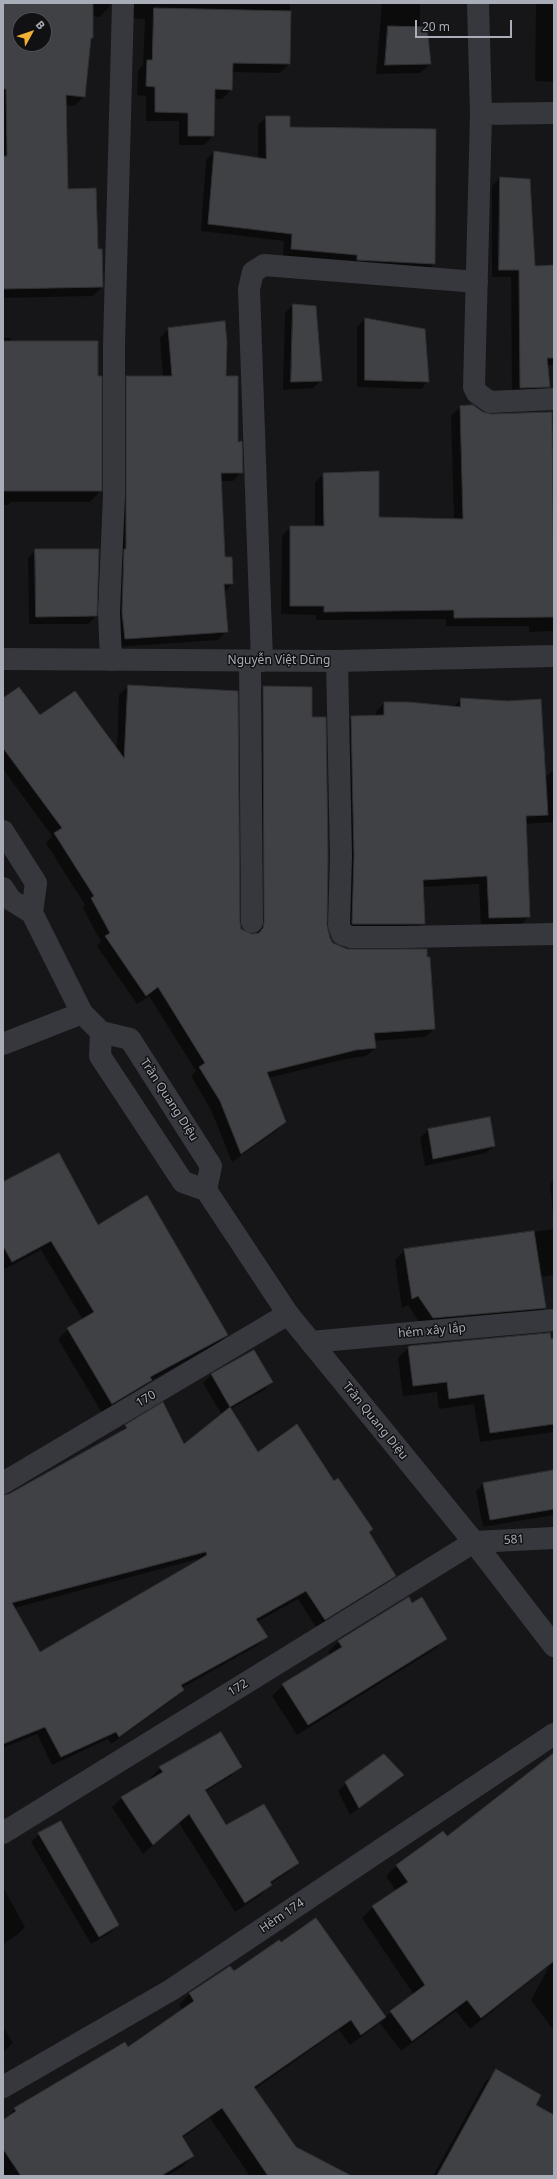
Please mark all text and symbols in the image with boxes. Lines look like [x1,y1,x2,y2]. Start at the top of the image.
north arrow [12,12,52,52]
scale bar [417,12,514,38]
text: B [33,17,49,32]
text: 20 m [422,18,450,35]
street label: Nguyễn Việt Dũng [228,654,330,668]
street label: Trần Quang Diệu [137,1056,201,1144]
street label: hẻm xây lắp [397,1321,467,1341]
street label: Trần Quang Diệu [339,1379,411,1463]
street label: 170 [133,1388,159,1410]
street label: 581 [503,1532,525,1548]
street label: 172 [225,1676,251,1700]
street label: Hẻm 174 [257,1896,307,1936]

